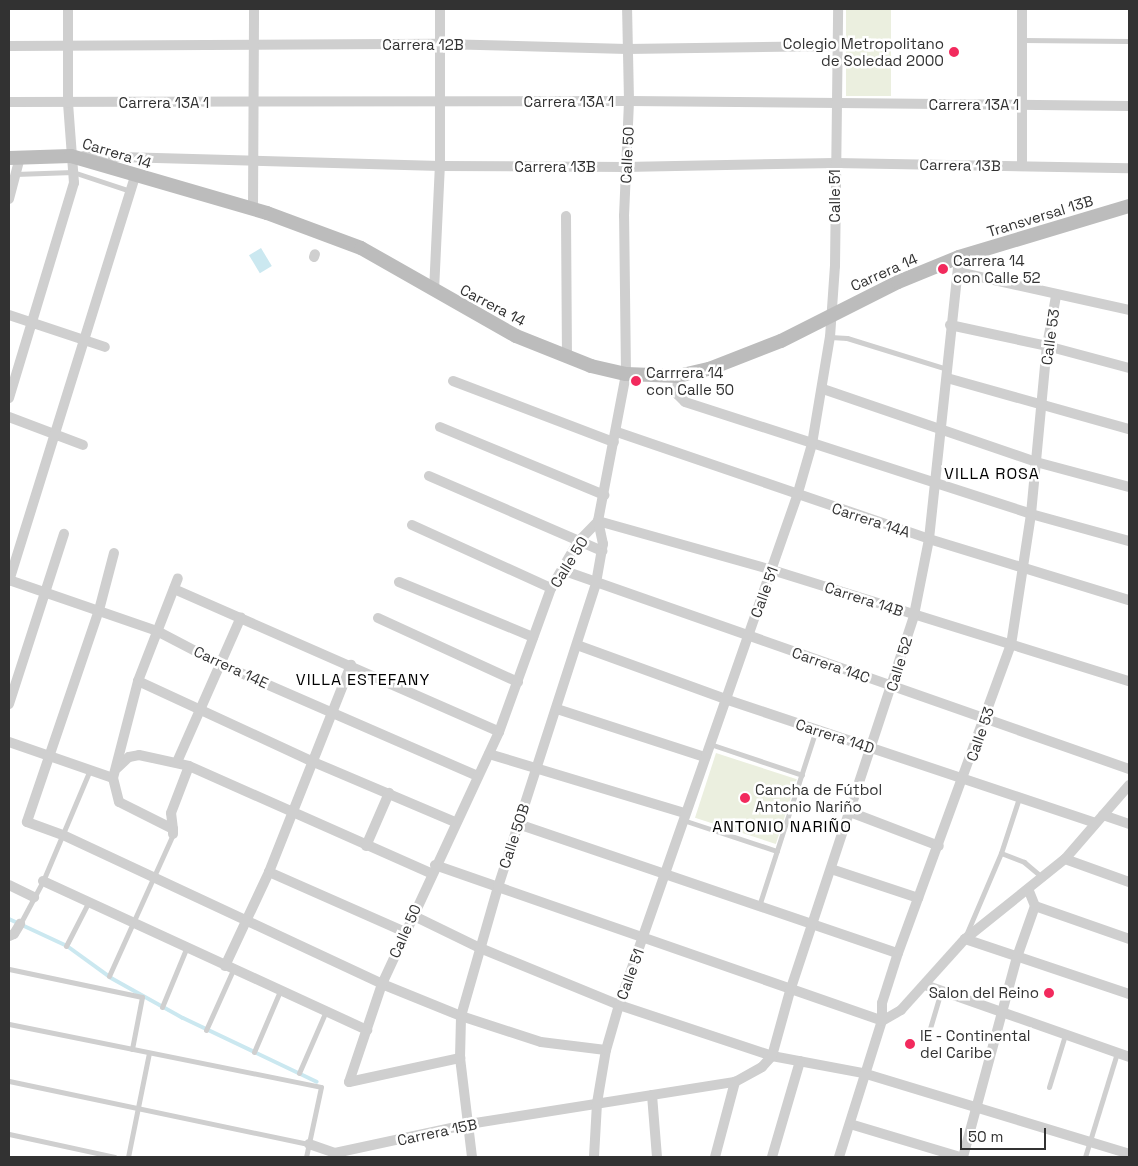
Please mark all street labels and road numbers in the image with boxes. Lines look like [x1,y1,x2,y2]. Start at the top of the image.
street label: Carrera 12B [382,36,464,54]
street label: Carrera 13A 1 [524,93,614,111]
street label: Carrera 13A 1 [119,94,209,112]
street label: Carrera 13A 1 [929,96,1019,114]
street label: Calle 50 [617,126,637,184]
street label: Carrera 14 [80,134,154,172]
street label: Carrera 13B [919,155,1001,175]
street label: Carrera 13B [514,158,596,176]
street label: Calle 51 [826,169,844,223]
street label: Transversal 13B [985,191,1095,241]
street label: Carrera 14 [848,249,920,295]
street label: Carrera 14 [457,280,529,330]
street label: Calle 53 [1037,308,1063,366]
street label: Carrera 14A [830,499,912,541]
street label: Calle 50 [546,533,592,591]
street label: Calle 51 [746,564,782,620]
street label: Carrera 14B [822,578,906,620]
street label: Calle 52 [882,634,916,694]
street label: Carrera 14E [191,642,271,692]
street label: Carrera 14C [790,643,872,687]
street label: Calle 53 [962,704,998,764]
street label: Carrera 14D [793,715,877,757]
street label: Calle 50B [495,801,533,871]
street label: Calle 50 [385,901,425,961]
street label: Calle 51 [612,946,648,1002]
street label: Carrera 15B [395,1115,479,1149]

